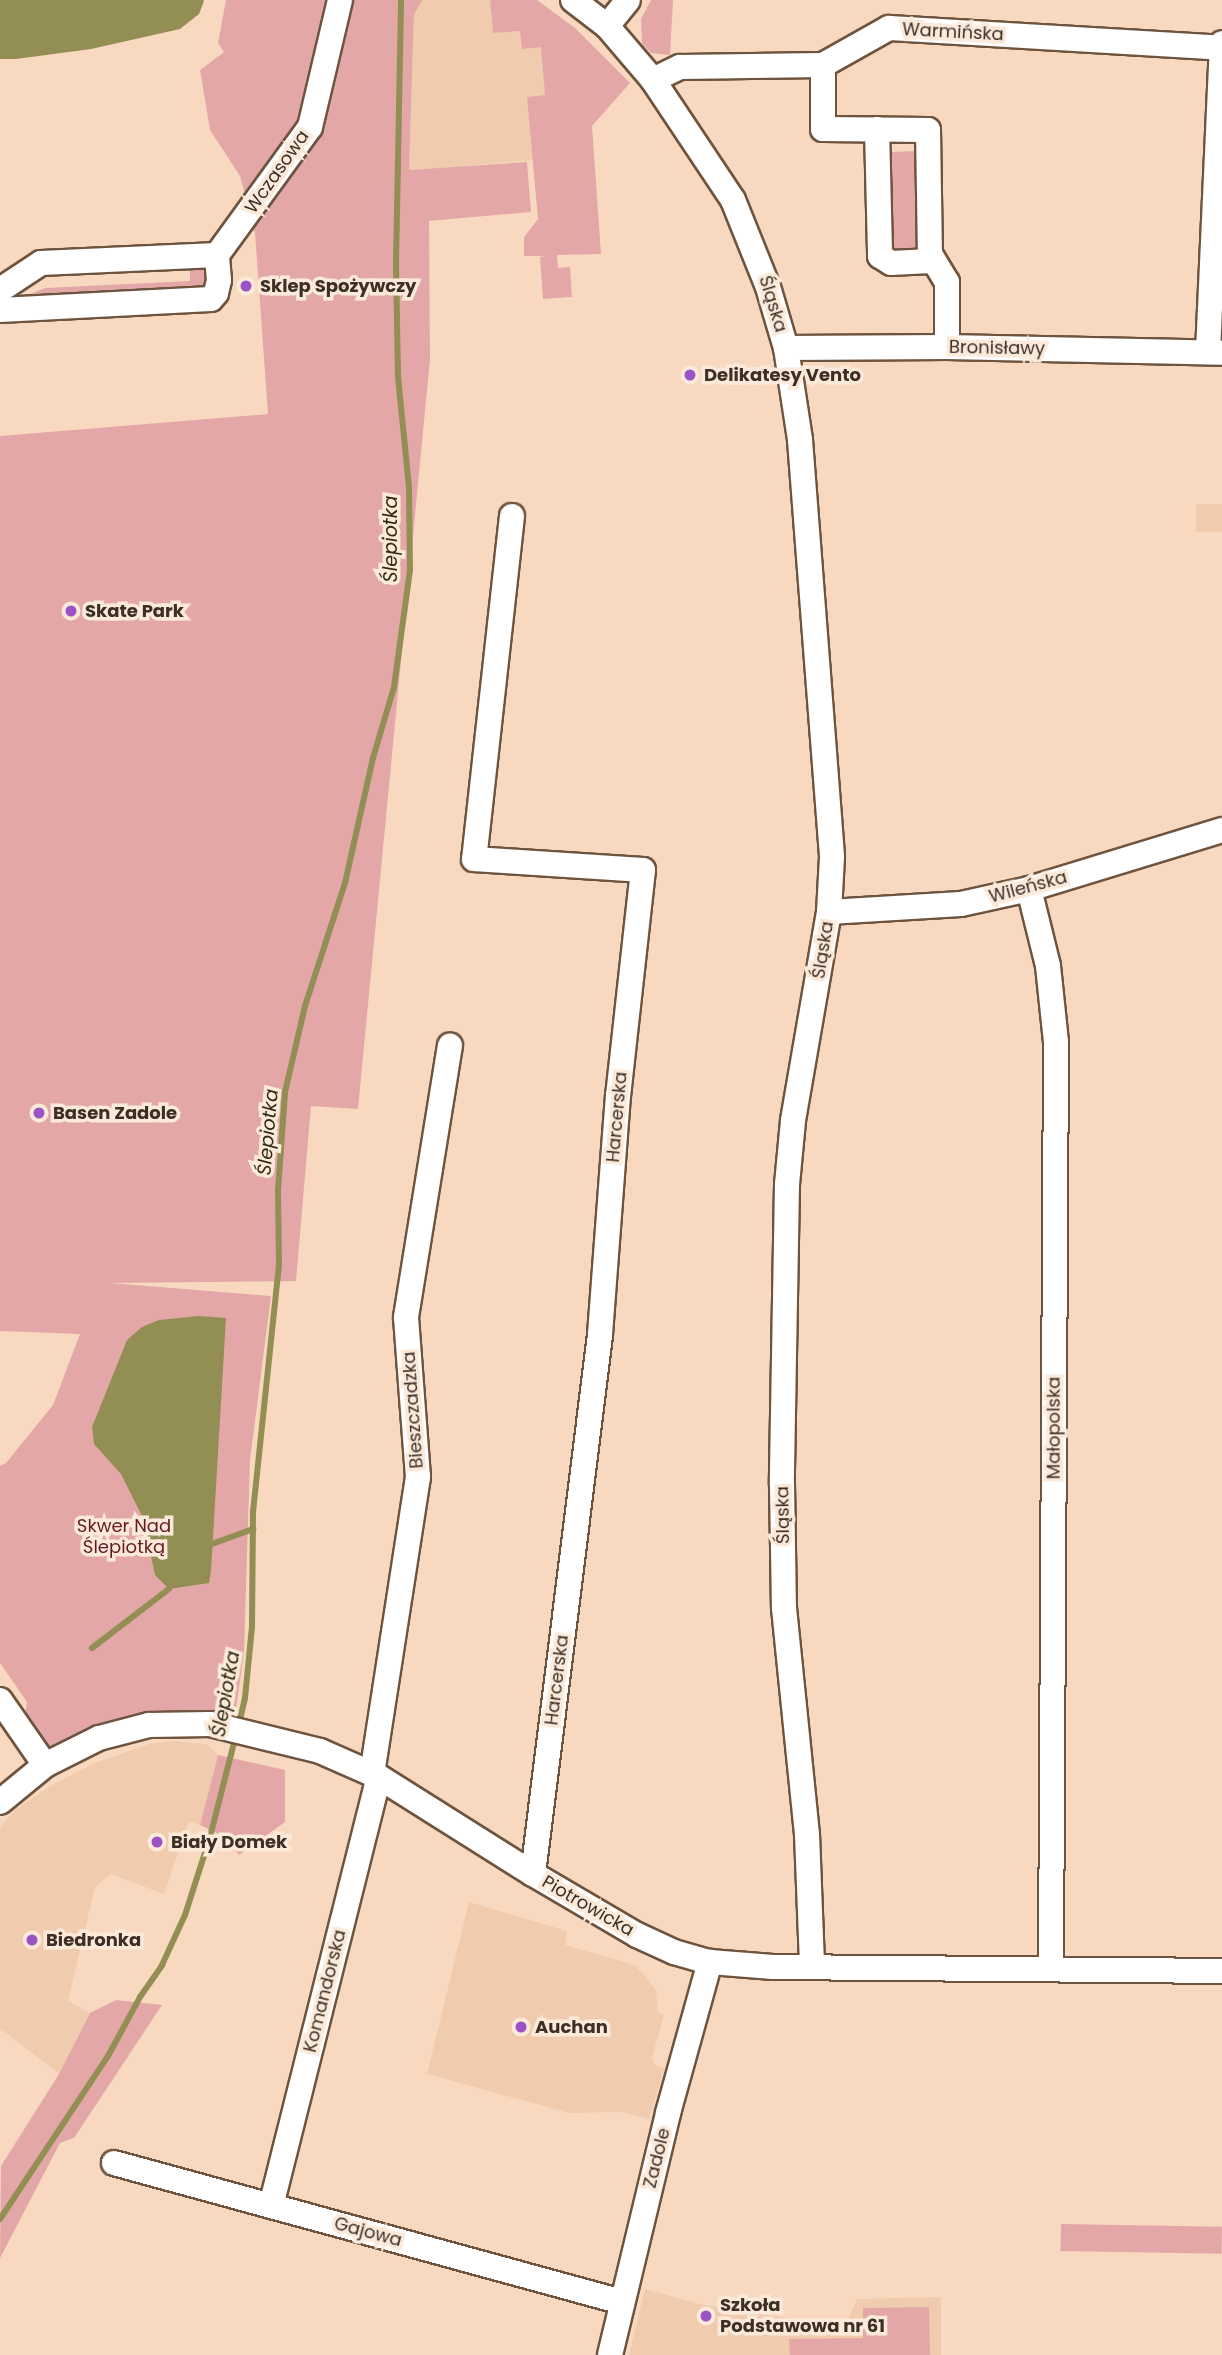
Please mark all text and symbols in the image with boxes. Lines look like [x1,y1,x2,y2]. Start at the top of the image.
street label: Warmińska [902,19,1004,45]
street label: Wczasowa [240,126,314,218]
street label: Śląska [754,273,792,335]
place label: Sklep Spożywczy [260,275,416,297]
marker: Sklep Spożywczy [238,278,254,294]
street label: Bronisławy [949,336,1045,360]
place label: Delikatesy Vento [704,364,861,386]
marker: Delikatesy Vento [682,367,698,383]
water label: Ślepiotka [380,496,402,582]
place label: Skate Park [85,600,184,622]
marker: Skate Park [63,603,79,619]
street label: Wileńska [987,866,1069,908]
street label: Śląska [808,920,838,980]
street label: Harcerska [602,1071,632,1163]
water label: Ślepiotka [253,1088,283,1176]
place label: Basen Zadole [53,1102,177,1124]
marker: Basen Zadole [31,1105,47,1121]
street label: Bieszczadzka [398,1351,428,1469]
street label: Małopolska [1043,1377,1065,1479]
street label: Śląska [772,1486,794,1544]
park label: Skwer Nad Ślepiotką [77,1516,171,1558]
street label: Harcerska [541,1634,573,1726]
water label: Ślepiotka [207,1649,245,1739]
place label: Biały Domek [171,1831,287,1853]
marker: Biały Domek [149,1834,165,1850]
street label: Piotrowicka [538,1871,638,1941]
street label: Komandorska [299,1927,351,2055]
place label: Biedronka [46,1929,141,1951]
marker: Biedronka [24,1932,40,1948]
place label: Auchan [535,2016,608,2038]
marker: Auchan [513,2019,529,2035]
street label: Zadole [639,2126,675,2190]
street label: Gajowa [332,2213,404,2251]
place label: Szkoła Podstawowa nr 61 [720,2295,885,2338]
marker: Szkoła Podstawowa nr 61 [698,2308,714,2324]

